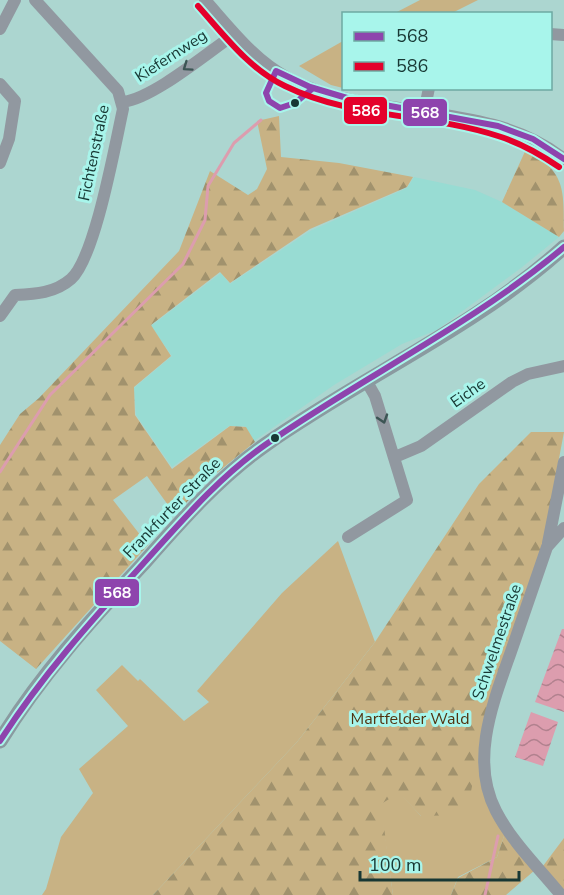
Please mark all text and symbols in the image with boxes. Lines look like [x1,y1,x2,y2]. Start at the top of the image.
legend [342,12,552,90]
street label: Kiefernweg [131,24,211,88]
text: 568 [396,24,428,48]
text: 586 [396,54,428,78]
one-way arrow [183,60,194,71]
line badge: 586 [343,96,388,125]
unlabelled marker [289,97,301,109]
line badge: 568 [402,98,448,127]
text: 586 [352,100,380,122]
text: 568 [411,102,439,124]
street label: Fichtenstraße [73,103,115,203]
street label: Eiche [446,373,490,413]
one-way arrow [375,413,388,424]
unlabelled marker [269,432,281,444]
street label: Frankfurter Straße [118,453,226,563]
line badge: 568 [94,578,140,607]
street label: Schwelmestraße [467,581,527,703]
text: 568 [103,582,131,604]
park label: Martfelder Wald [350,708,470,730]
scale bar [360,844,519,882]
text: 100 m [369,853,421,877]

